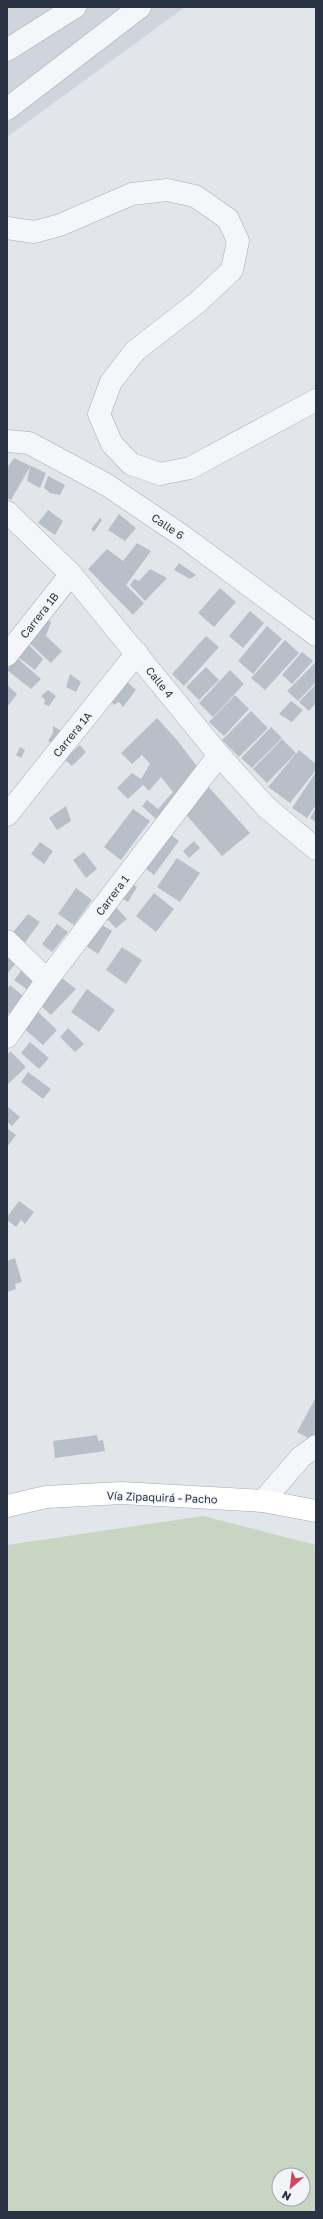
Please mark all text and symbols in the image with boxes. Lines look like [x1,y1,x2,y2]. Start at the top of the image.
street label: Calle 6 [149,510,187,542]
street label: Carrera 1B [17,590,61,640]
street label: Calle 4 [143,664,177,700]
street label: Carrera 1A [50,708,95,759]
street label: Carrera 1 [93,872,131,918]
street label: Vía Zipaquirá - Pacho [106,1489,218,1505]
north arrow [271,2167,311,2207]
text: N [279,2189,293,2204]

